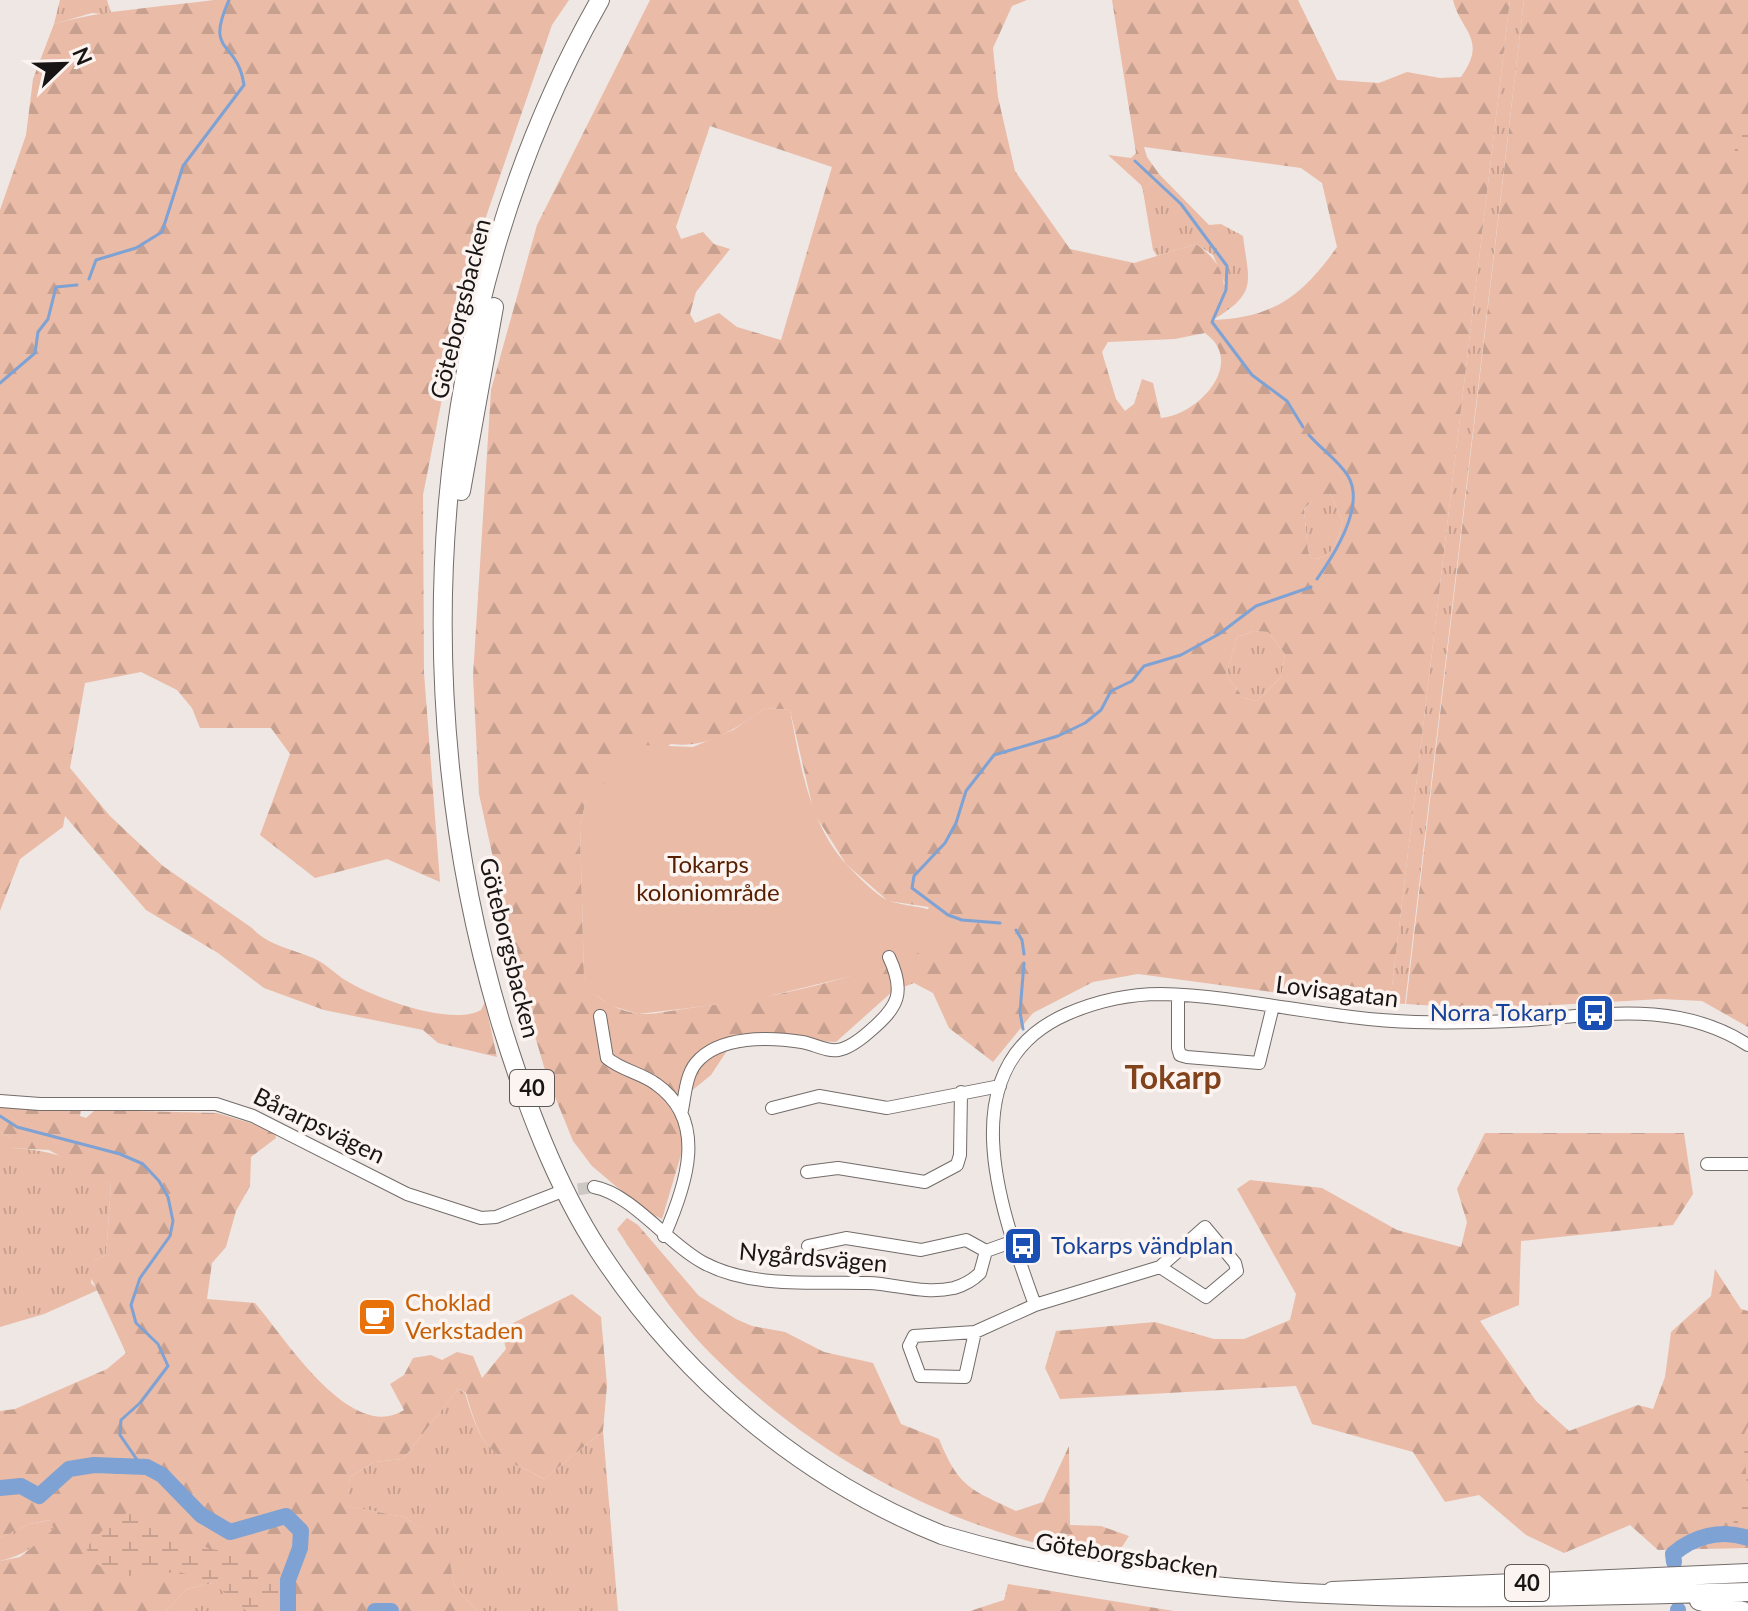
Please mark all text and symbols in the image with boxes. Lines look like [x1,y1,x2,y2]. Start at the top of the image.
north arrow [24,24,104,104]
text: N [67,43,99,69]
street label: Göteborgsbacken [423,215,496,402]
park label: Tokarps koloniområde [636,849,780,906]
street label: Göteborgsbacken [474,854,547,1041]
street label: Lovisagatan [1274,969,1400,1012]
bus stop icon: Norra Tokarp [1574,992,1616,1034]
place label: Norra Tokarp [1430,997,1567,1026]
district label: Tokarp [1124,1057,1222,1096]
road number: 40 [510,1070,554,1106]
street label: Bårarpsvägen [249,1080,390,1169]
bus stop icon: Tokarps vändplan [1002,1225,1044,1267]
place label: Tokarps vändplan [1051,1230,1233,1259]
street label: Nygårdsvägen [738,1236,889,1277]
place label: Choklad Verkstaden [405,1287,523,1344]
cafe icon: Choklad Verkstaden [356,1296,398,1338]
street label: Göteborgsbacken [1034,1526,1221,1583]
road number: 40 [1505,1565,1549,1601]

